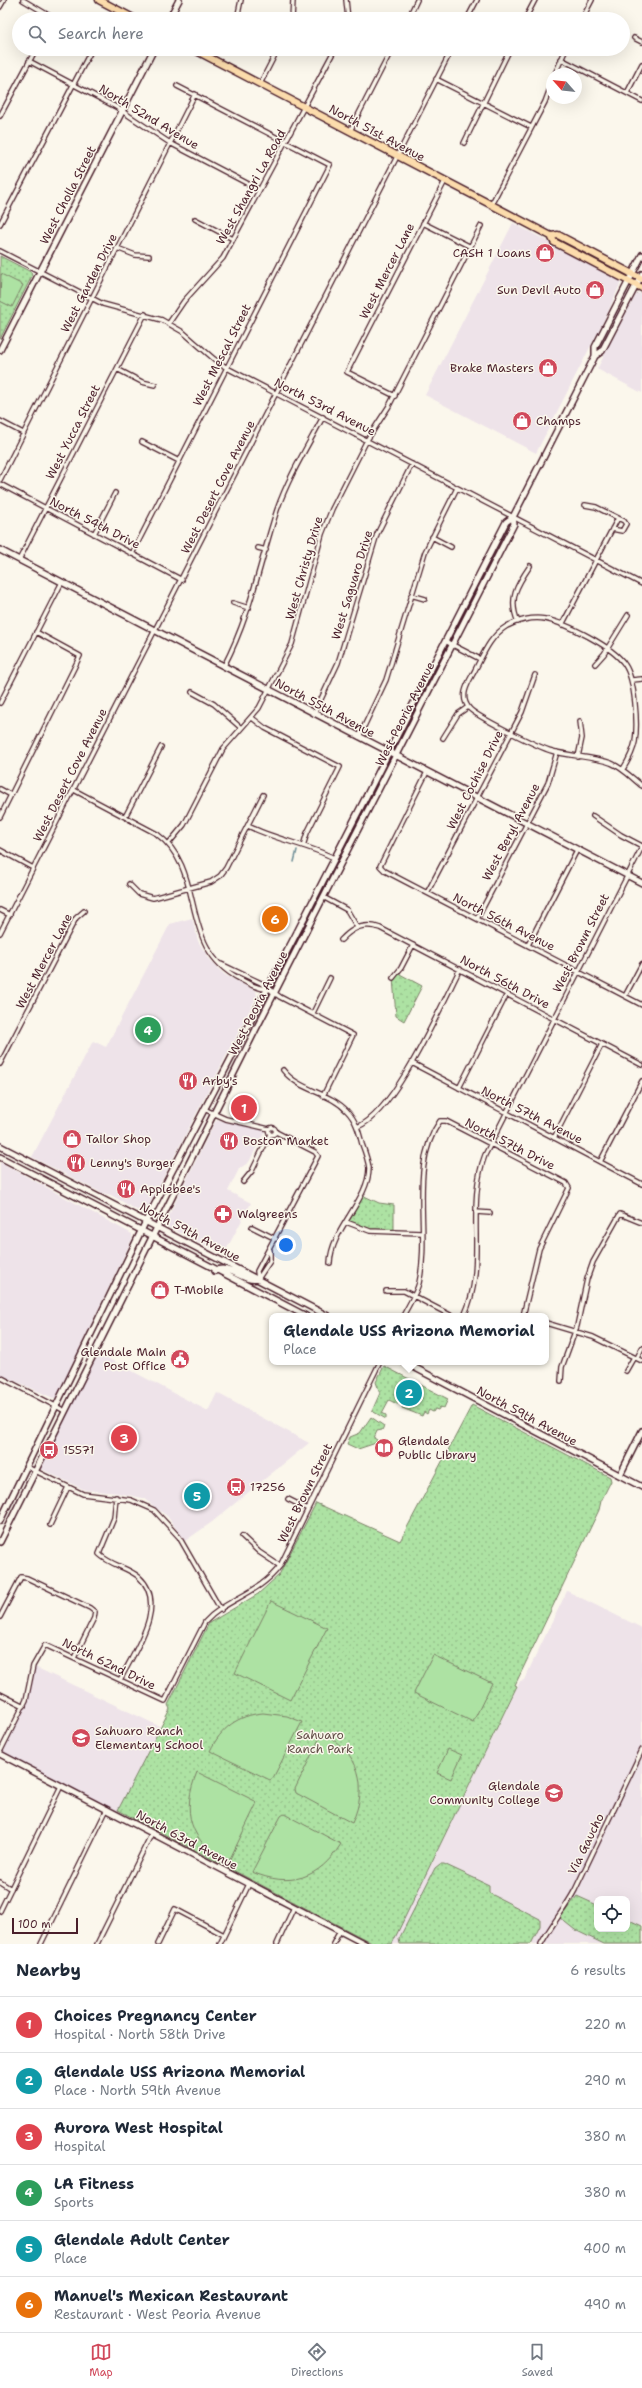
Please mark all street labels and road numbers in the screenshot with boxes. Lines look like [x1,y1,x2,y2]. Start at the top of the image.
street label: North 52nd Avenue [96,81,202,153]
street label: North 51st Avenue [326,101,428,165]
street label: West Shangri La Road [213,126,290,248]
street label: West Cholla Street [36,143,100,247]
street label: West Mercer Lane [356,220,418,322]
street label: West Garden Drive [57,230,121,335]
street label: West Mescal Street [189,301,255,409]
street label: North 53rd Avenue [271,374,379,440]
street label: West Yucca Street [42,382,104,482]
street label: West Desert Cove Avenue [177,417,259,556]
street label: North 54th Drive [47,493,143,553]
street label: West Christy Drive [282,514,326,622]
street label: West Saguaro Drive [328,528,376,642]
street label: West Peoria Avenue [372,659,438,769]
street label: North 55th Avenue [272,675,378,741]
street label: West Desert Cove Avenue [29,705,111,844]
street label: West Cochise Drive [443,727,507,832]
street label: West Beryl Avenue [478,780,544,884]
street label: North 56th Avenue [450,889,558,955]
street label: West Brown Street [549,891,613,995]
street label: West Mercer Lane [12,910,76,1012]
street label: West Peoria Avenue [225,948,291,1058]
street label: North 56th Drive [457,952,553,1013]
street label: North 57th Avenue [478,1082,586,1148]
street label: North 57th Drive [462,1114,558,1174]
street label: North 59th Avenue [137,1199,243,1265]
street label: North 59th Avenue [474,1383,580,1449]
street label: West Brown Street [274,1440,336,1546]
street label: North 62nd Drive [60,1634,159,1694]
street label: North 63rd Avenue [133,1806,241,1874]
street label: Via Gaucho [564,1811,608,1877]

